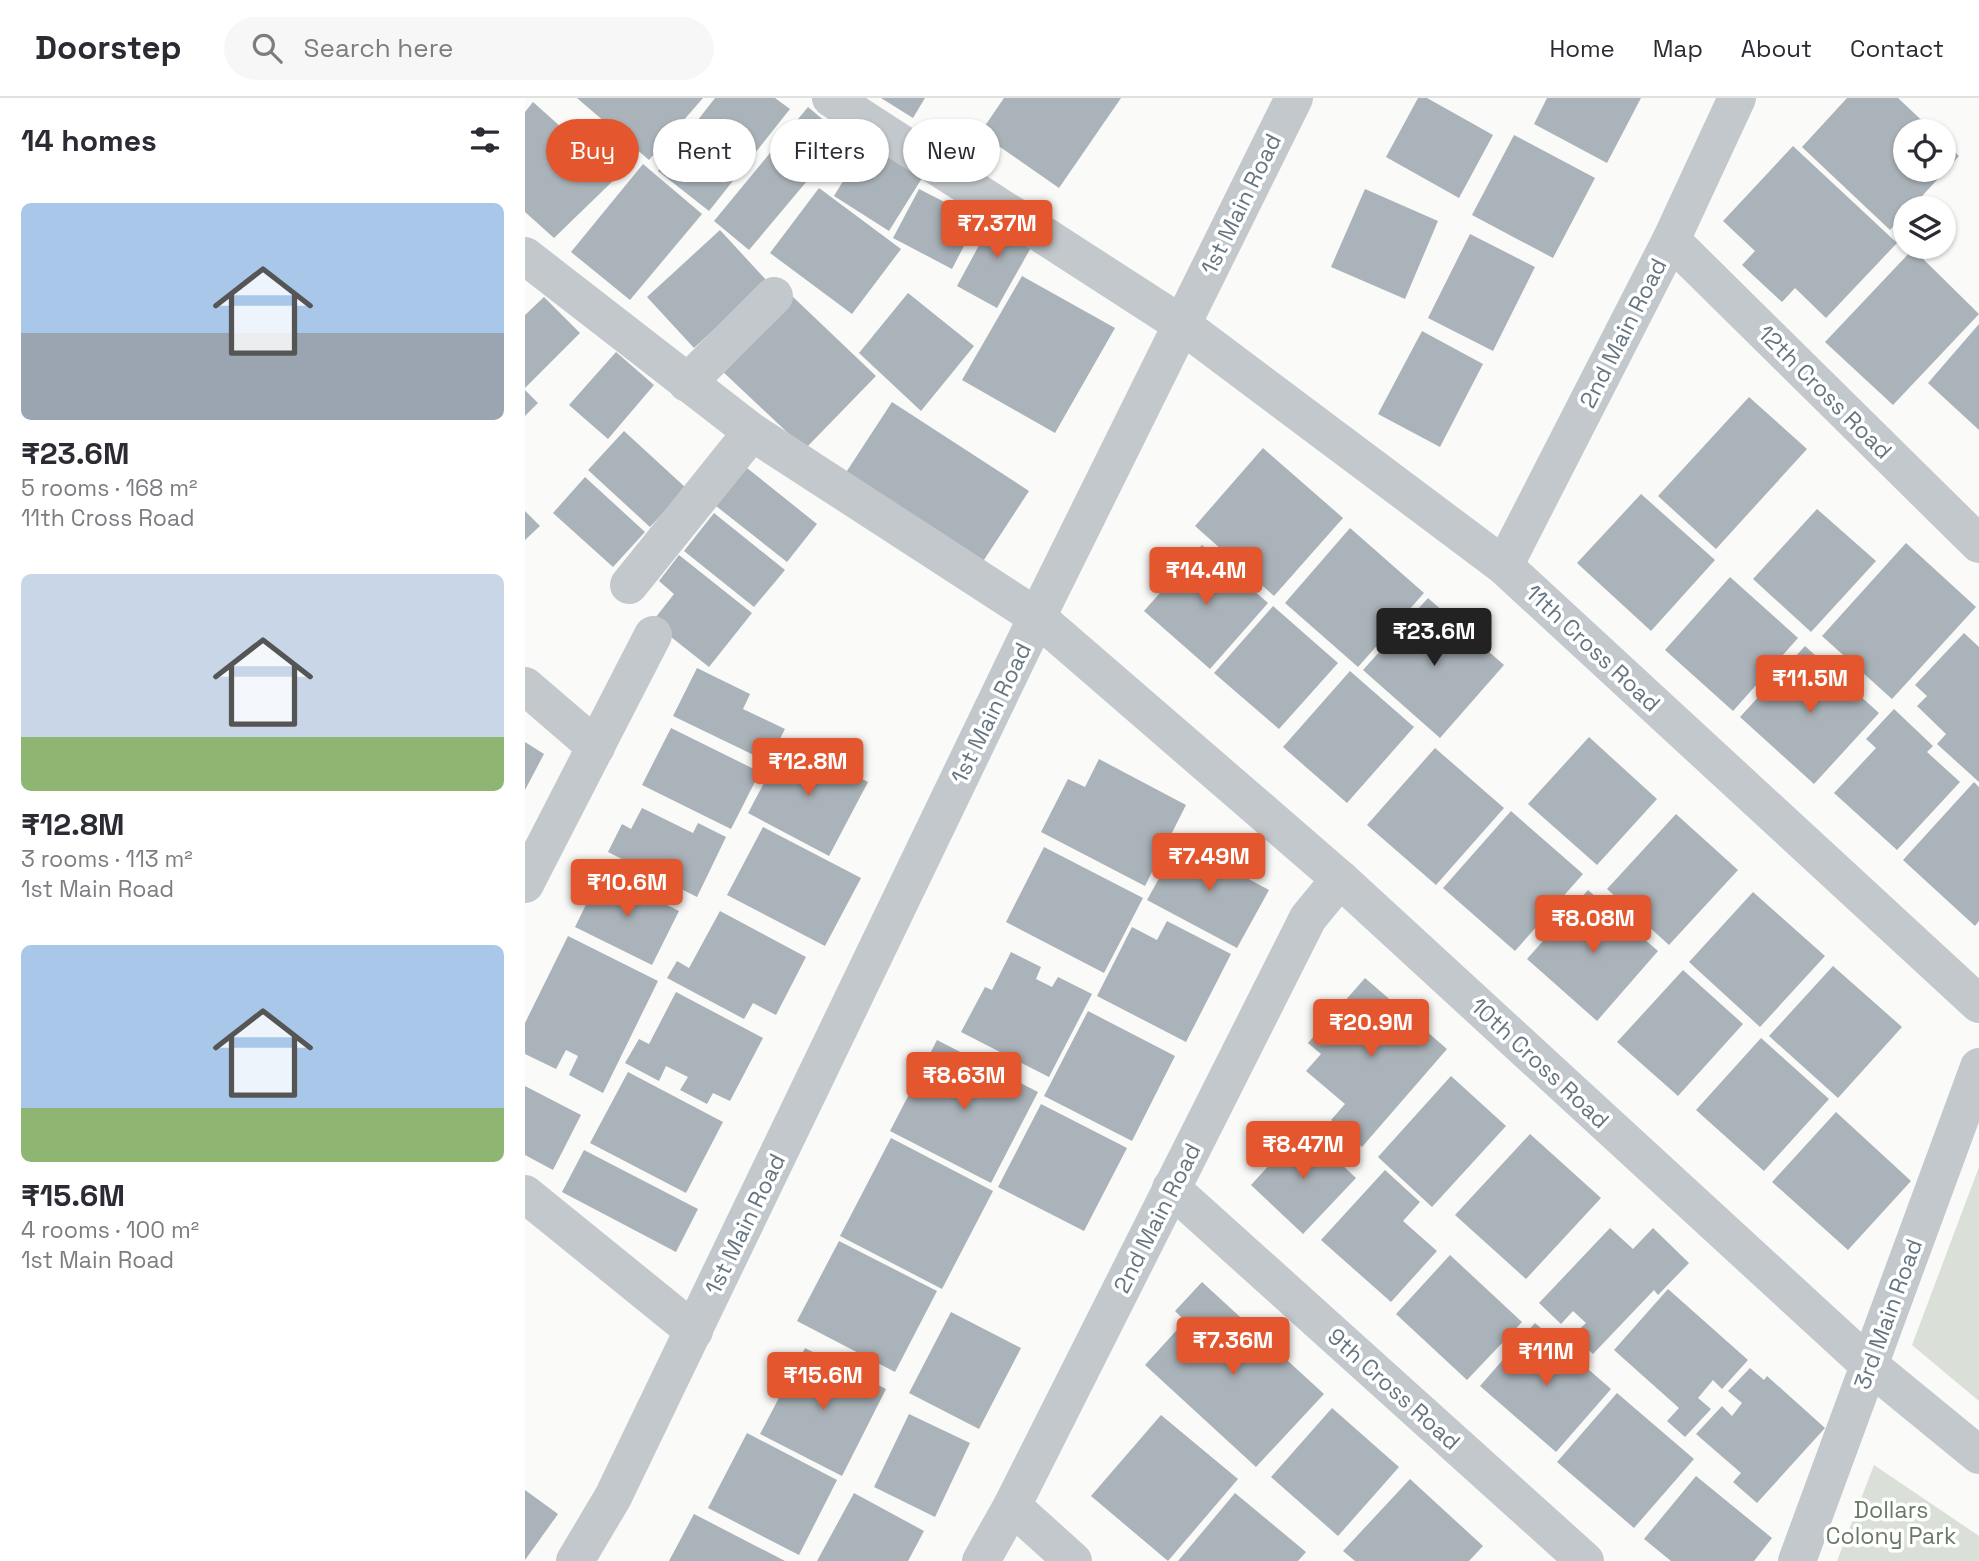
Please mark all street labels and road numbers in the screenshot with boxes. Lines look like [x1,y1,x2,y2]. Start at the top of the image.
street label: 1st Main Road [1194,129,1288,279]
street label: 2nd Main Road [1572,253,1674,413]
street label: 12th Cross Road [1751,318,1899,466]
street label: 11th Cross Road [1519,578,1667,718]
street label: 1st Main Road [944,638,1038,788]
street label: 10th Cross Road [1464,991,1616,1135]
street label: 2nd Main Road [1106,1138,1208,1298]
street label: 1st Main Road [698,1149,792,1299]
street label: 3rd Main Road [1847,1235,1929,1393]
street label: 9th Cross Road [1321,1321,1467,1457]

